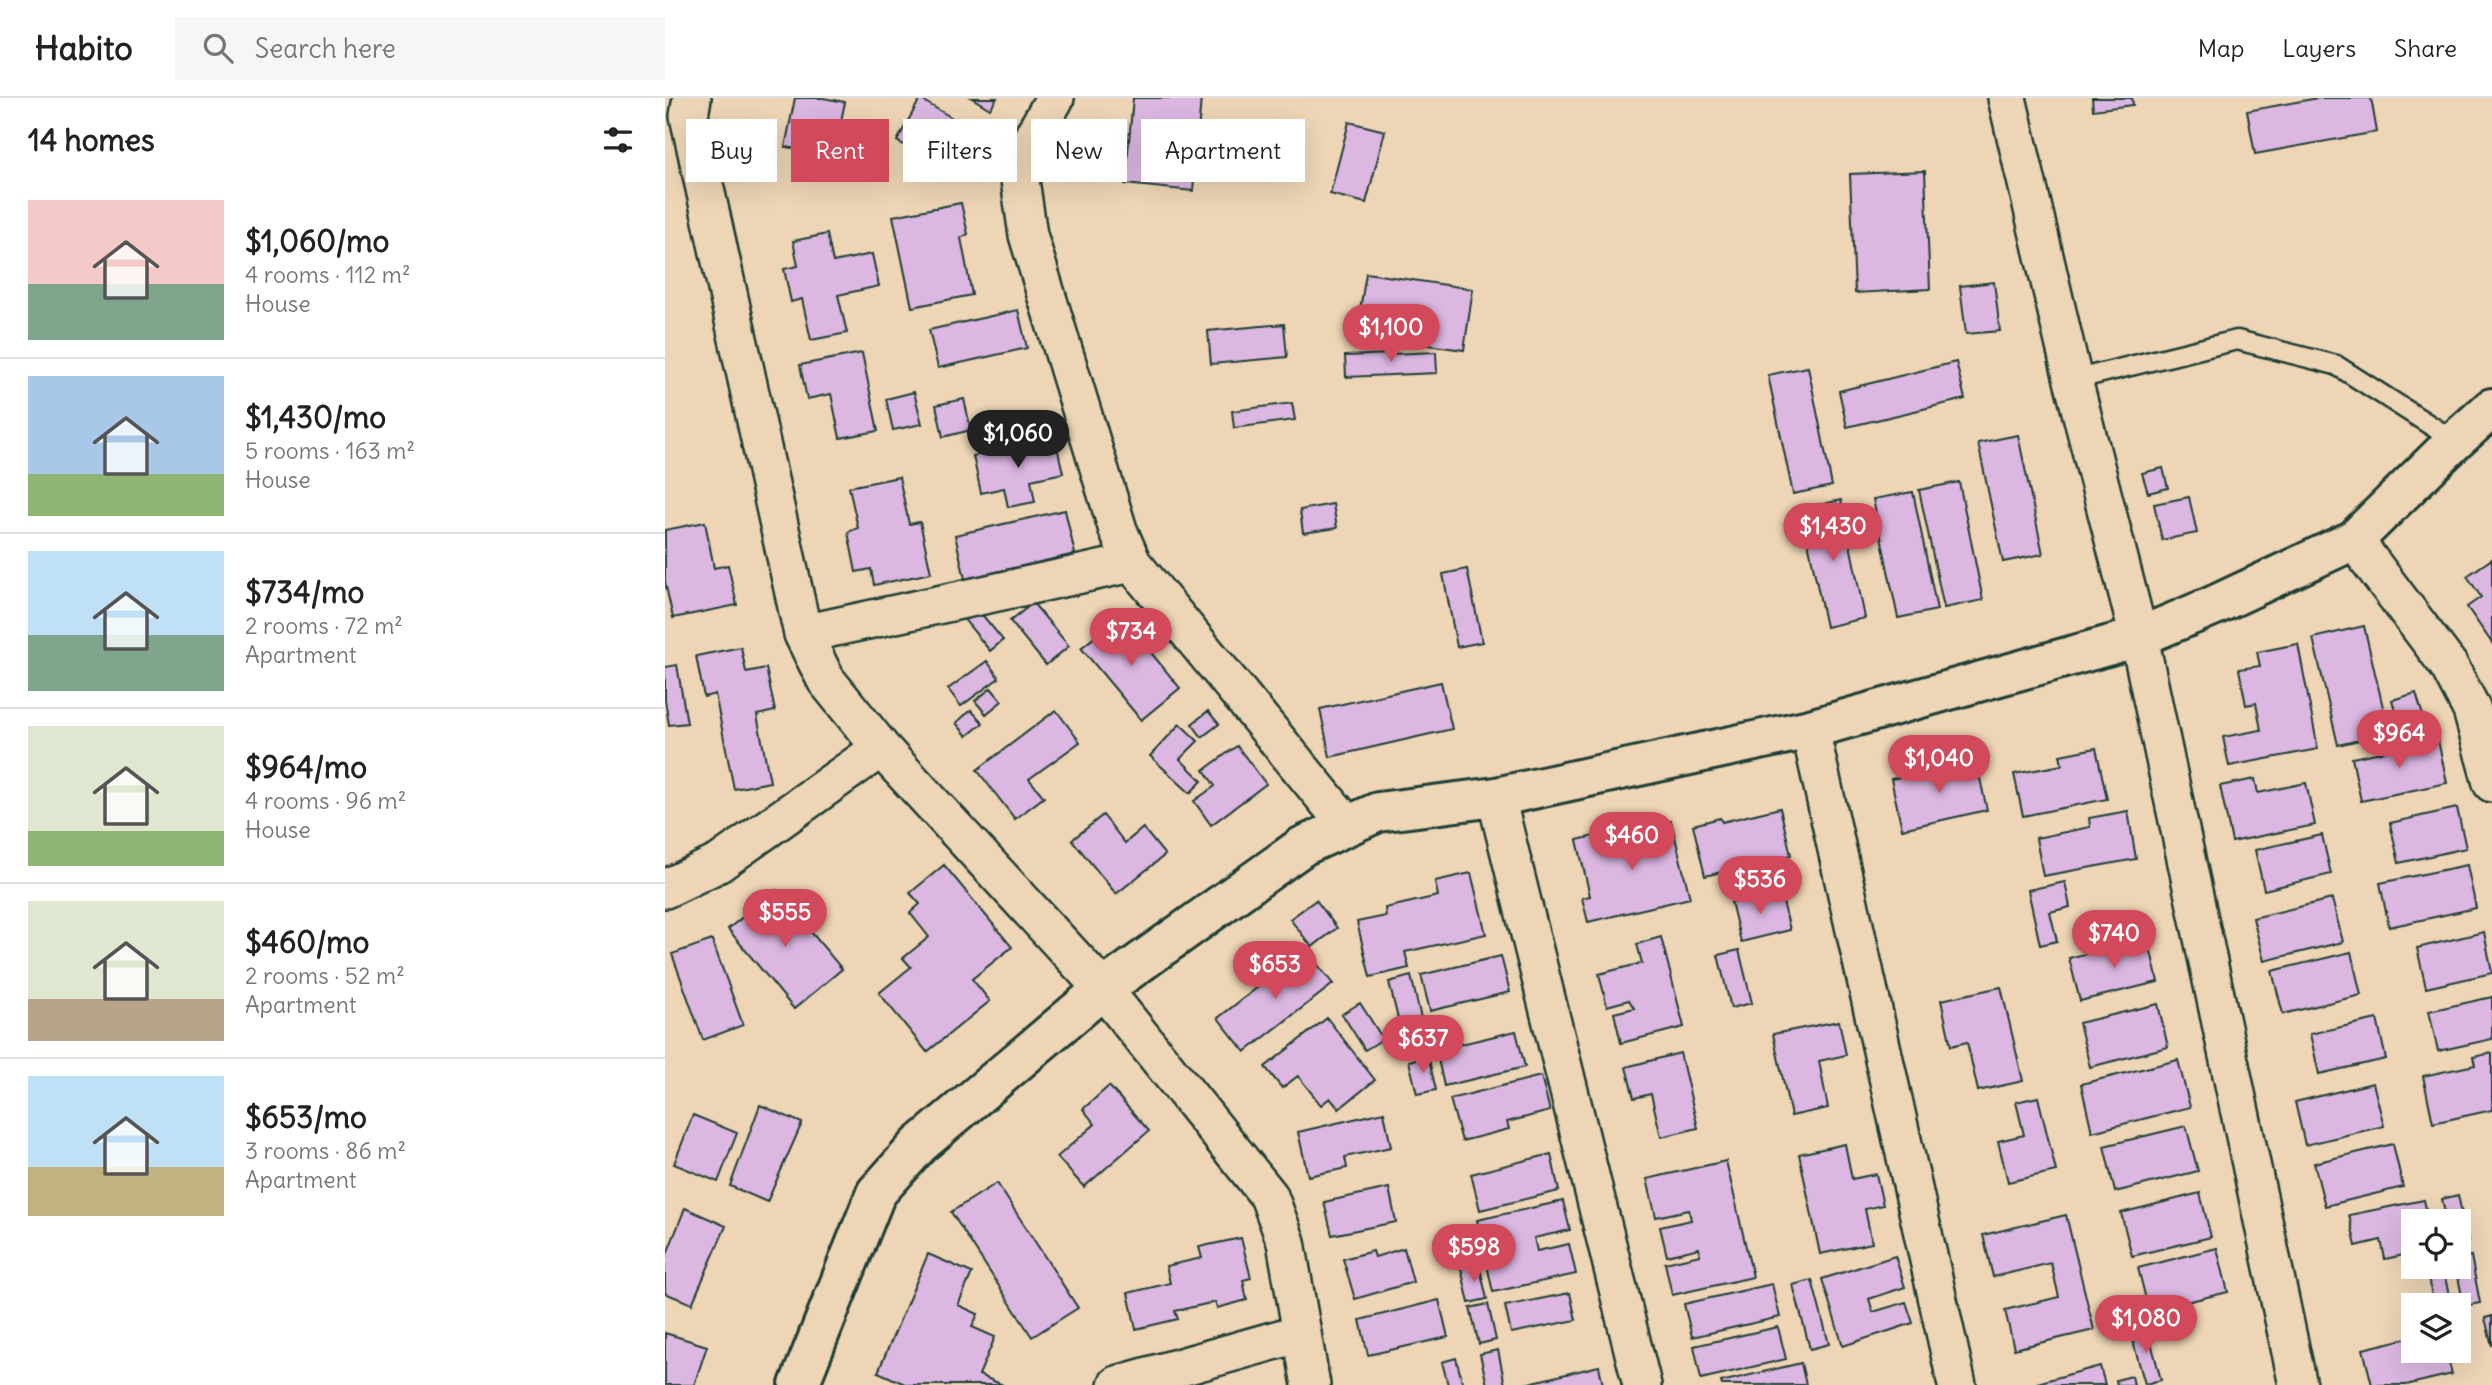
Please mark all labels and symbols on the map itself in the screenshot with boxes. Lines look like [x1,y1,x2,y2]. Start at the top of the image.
pin: $1,100 [1334,304,1448,364]
pin: $1,060 [961,410,1075,470]
pin: $1,430 [1776,504,1890,563]
pin: $734 [1090,608,1172,668]
pin: $964 [2358,710,2440,770]
pin: $1,040 [1882,736,1996,795]
pin: $460 [1591,812,1673,872]
pin: $536 [1719,856,1801,916]
pin: $555 [744,890,826,949]
pin: $740 [2073,910,2155,970]
pin: $653 [1234,942,1316,1001]
pin: $637 [1382,1016,1464,1075]
pin: $598 [1433,1224,1515,1284]
pin: $1,080 [2089,1296,2203,1355]

